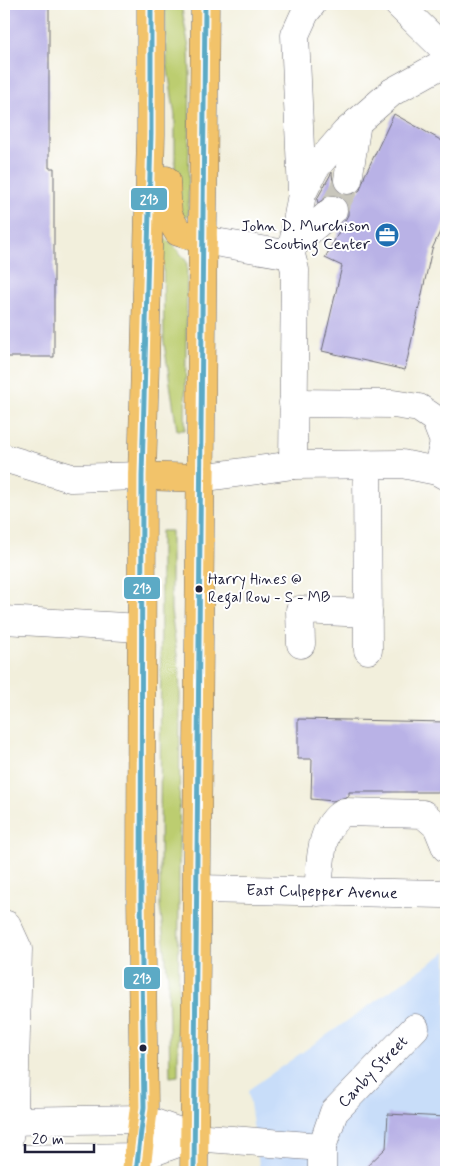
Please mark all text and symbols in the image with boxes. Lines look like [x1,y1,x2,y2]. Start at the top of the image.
line badge: 213 [130,187,168,211]
text: 213 [140,191,159,209]
place label: John D. Murchison Scouting Center [241,216,371,256]
office icon: John D. Murchison Scouting Center [374,222,400,248]
place label: Harry Hines @ Regal Row - S - MB [208,570,330,609]
line badge: 213 [123,576,161,600]
text: 213 [133,580,152,598]
marker: Harry Hines @ Regal Row - S - MB [194,584,204,594]
street label: East Culpepper Avenue [246,880,398,904]
line badge: 213 [123,966,161,990]
text: 213 [133,970,152,988]
street label: Canby Street [333,1031,412,1112]
unlabelled marker [138,1043,148,1053]
scale bar [25,1121,94,1153]
text: 20 m [32,1130,64,1150]

